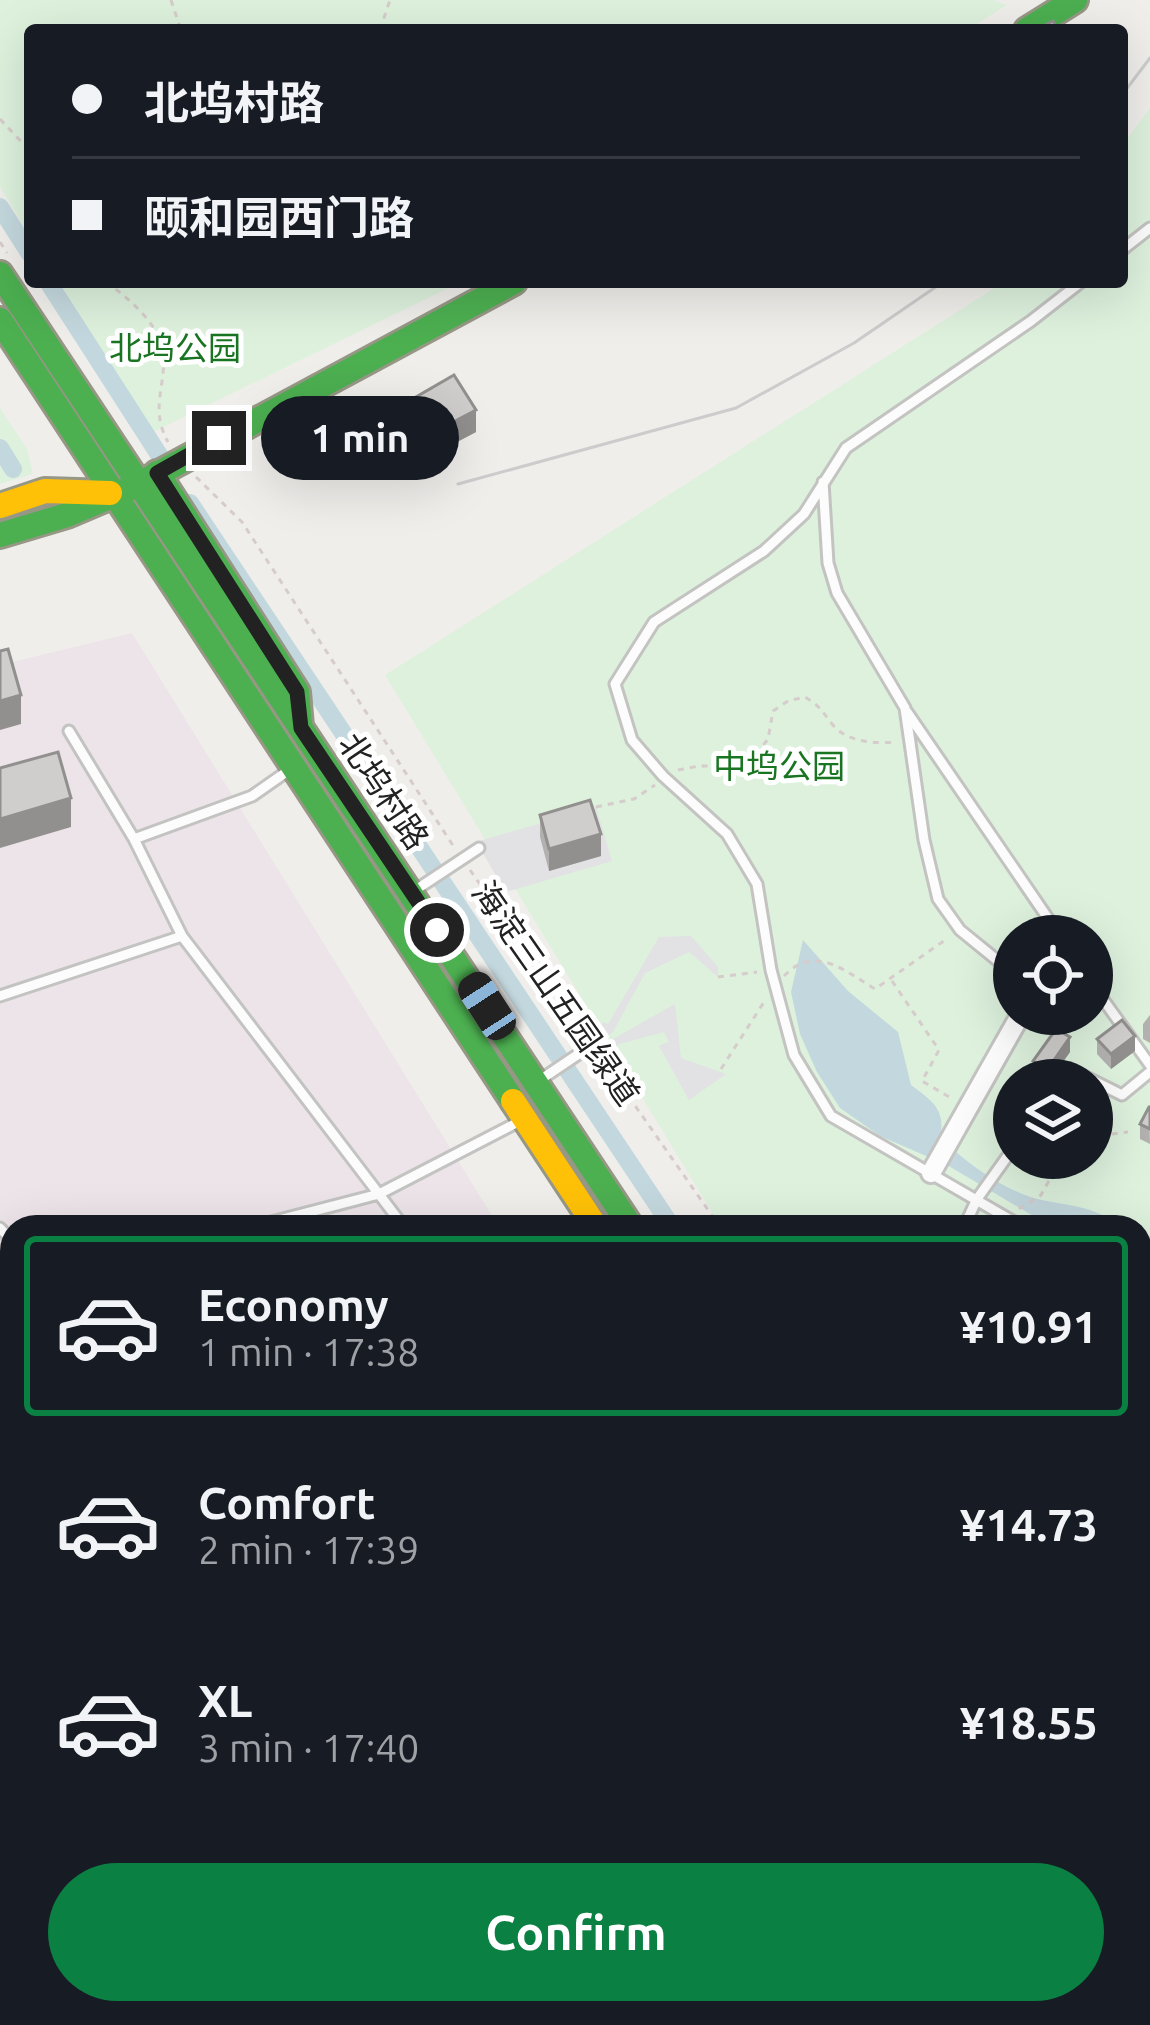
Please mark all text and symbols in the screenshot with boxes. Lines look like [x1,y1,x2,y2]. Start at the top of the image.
text: 北坞村路 [144,77,324,128]
text: 颐和园西门路 [144,192,414,243]
park label: 北坞公园 [109,329,241,366]
callout: 1 min [261,396,459,480]
route end [192,411,246,465]
text: 1 min [311,416,409,459]
street label: 北坞村路 [332,726,437,856]
park label: 中坞公园 [713,747,845,784]
street label: 海淀三山五园绿道 [466,874,647,1111]
route start [410,903,464,957]
map controls [993,915,1113,1179]
button: locate [993,915,1113,1035]
car [452,966,522,1046]
button: layers [993,1059,1113,1179]
icon: car [54,1272,162,1380]
text: Economy [198,1279,389,1330]
text: ¥10.91 [960,1301,1098,1352]
text: 1 min · 17:38 [198,1330,419,1373]
icon: car [54,1470,162,1578]
text: Comfort [198,1477,375,1528]
text: ¥14.73 [960,1499,1098,1550]
text: 2 min · 17:39 [198,1528,419,1571]
icon: car [54,1668,162,1776]
text: XL [198,1675,252,1726]
text: ¥18.55 [960,1697,1098,1748]
text: 3 min · 17:40 [198,1726,419,1769]
button: Confirm [48,1863,1104,2001]

